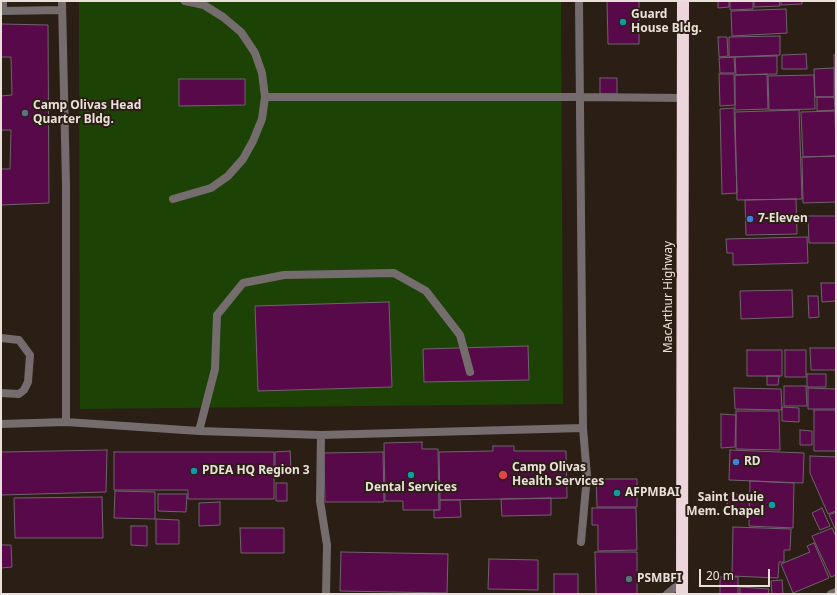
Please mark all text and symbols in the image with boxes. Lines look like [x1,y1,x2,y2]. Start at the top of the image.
place label: Guard House Bldg. [631,8,702,36]
marker: Guard House Bldg. [618,17,628,27]
place label: Camp Olivas Head Quarter Bldg. [33,99,141,127]
marker: Camp Olivas Head Quarter Bldg. [20,108,30,118]
place label: 7-Eleven [758,212,808,226]
marker: 7-Eleven [745,214,755,224]
street label: MacArthur Highway [662,241,676,353]
place label: RD [744,455,761,469]
marker: RD [731,457,741,467]
place label: Camp Olivas Health Services [512,461,604,489]
place label: PDEA HQ Region 3 [202,464,310,478]
marker: PDEA HQ Region 3 [189,466,199,476]
marker: Camp Olivas Health Services [497,469,509,481]
marker: Dental Services [406,470,416,480]
place label: Dental Services [365,481,457,495]
place label: AFPMBAI [625,486,680,500]
marker: AFPMBAI [612,488,622,498]
place label: Saint Louie Mem. Chapel [686,491,764,519]
marker: Saint Louie Mem. Chapel [767,500,777,510]
scale bar [701,561,772,587]
text: 20 m [706,567,734,584]
place label: PSMBFI [637,572,682,586]
marker: PSMBFI [624,574,634,584]

